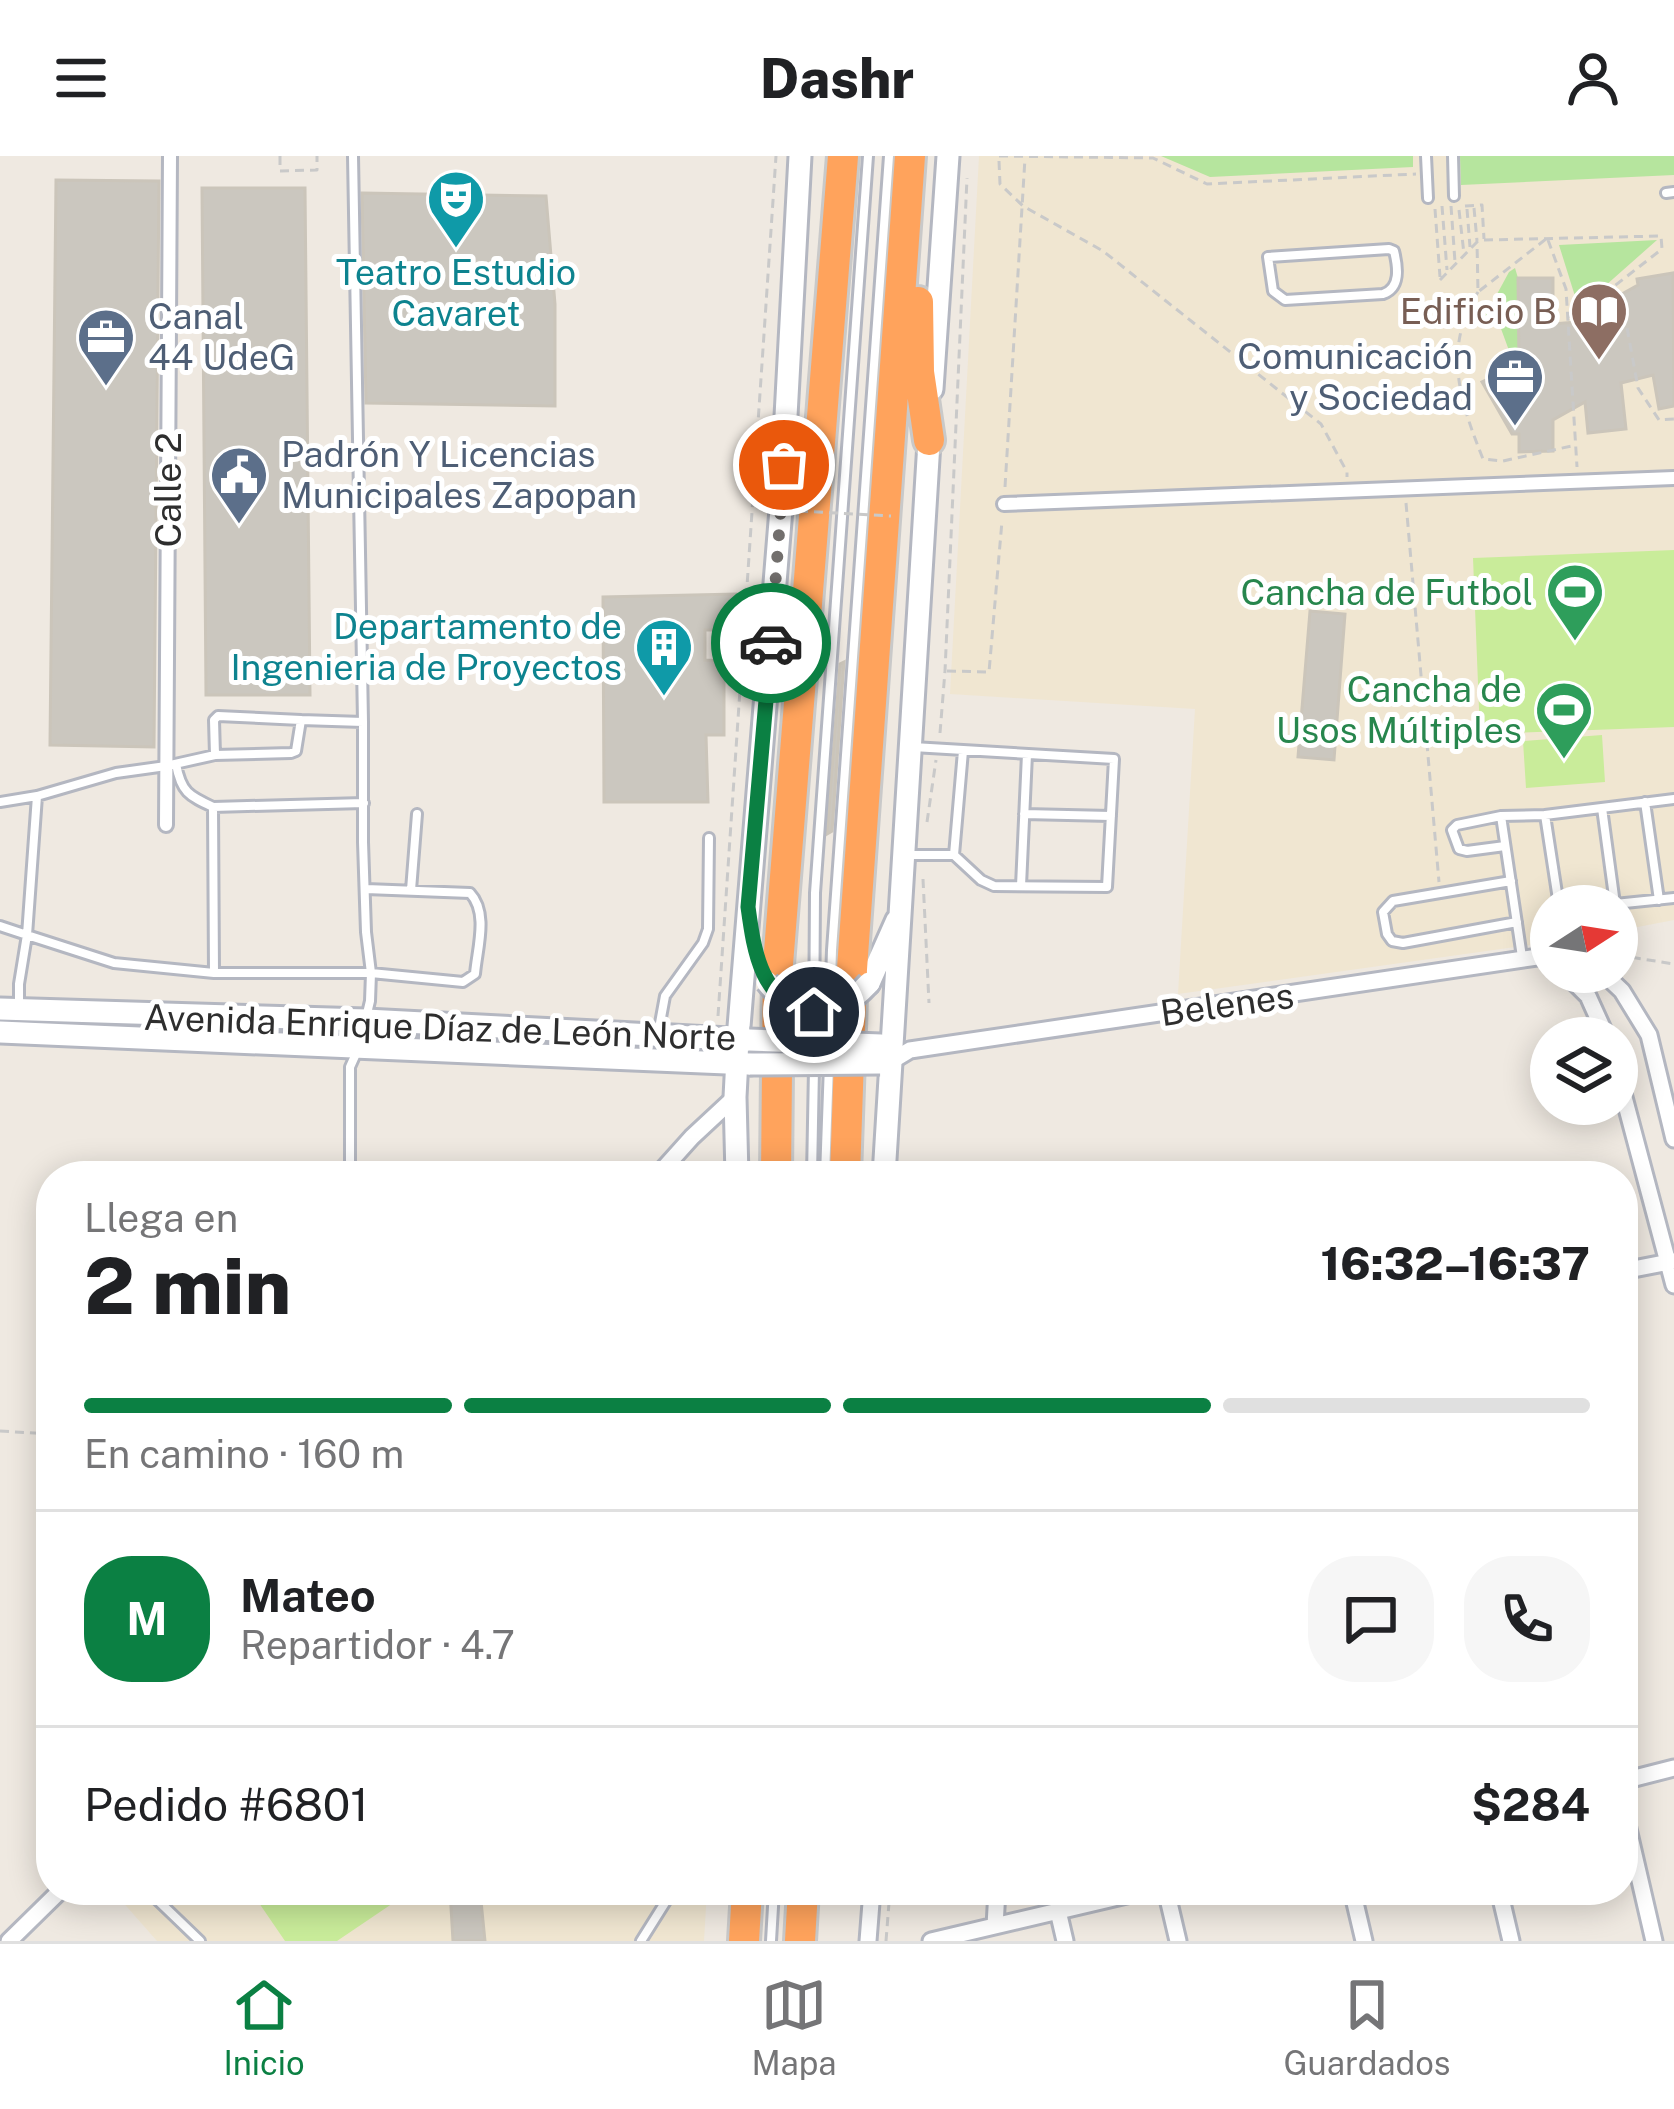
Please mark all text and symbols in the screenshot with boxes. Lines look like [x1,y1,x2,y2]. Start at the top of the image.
icon: menu [48,45,114,111]
icon: person [1560,45,1626,111]
text: Dashr [760,47,914,110]
theatre icon: Teatro Estudio Cavaret [425,168,487,250]
place label: Teatro Estudio Cavaret [336,251,576,334]
library icon: Edificio B [1568,280,1630,362]
place label: Edificio B [1400,290,1557,332]
place label: Canal 44 UdeG [148,295,295,378]
office icon: Canal 44 UdeG [75,306,137,388]
place label: Comunicación y Sociedad [1237,335,1473,418]
office icon: Comunicación y Sociedad [1484,346,1546,428]
pin [733,414,835,516]
street label: Calle 2 [147,432,189,548]
icon: bag [751,432,817,498]
place label: Padrón Y Licencias Municipales Zapopan [281,433,637,516]
public building icon: Padrón Y Licencias Municipales Zapopan [208,444,270,526]
sports icon: Cancha de Futbol [1544,561,1606,643]
place label: Cancha de Futbol [1241,571,1533,613]
courier [711,583,831,703]
place label: Departamento de Ingenieria de Proyectos [230,605,622,688]
icon: car [738,610,804,676]
building icon: Departamento de Ingenieria de Proyectos [633,616,695,698]
place label: Cancha de Usos Múltiples [1276,668,1522,751]
sports icon: Cancha de Usos Múltiples [1533,679,1595,761]
north arrow [1530,885,1638,993]
map controls [1530,885,1638,1125]
pin [763,961,865,1063]
street label: Belenes [1158,974,1296,1034]
icon: home [781,979,847,1045]
street label: Avenida Enrique Díaz de León Norte [143,996,737,1058]
button: layers [1530,1017,1638,1125]
text: Llega en [84,1195,238,1241]
text: 16:32–16:37 [1320,1237,1590,1290]
text: 2 min [84,1240,291,1332]
text: En camino · 160 m [84,1431,404,1477]
button: chat [1308,1556,1434,1682]
button: phone [1464,1556,1590,1682]
text: Mateo [240,1569,376,1622]
text: M [126,1592,168,1645]
text: Repartidor · 4.7 [240,1622,515,1668]
text: Pedido #6801 [84,1778,369,1831]
text: $284 [1471,1778,1590,1831]
tab: Inicio [223,1972,305,2082]
tab: Mapa [751,1972,837,2082]
tab: Guardados [1283,1972,1451,2082]

